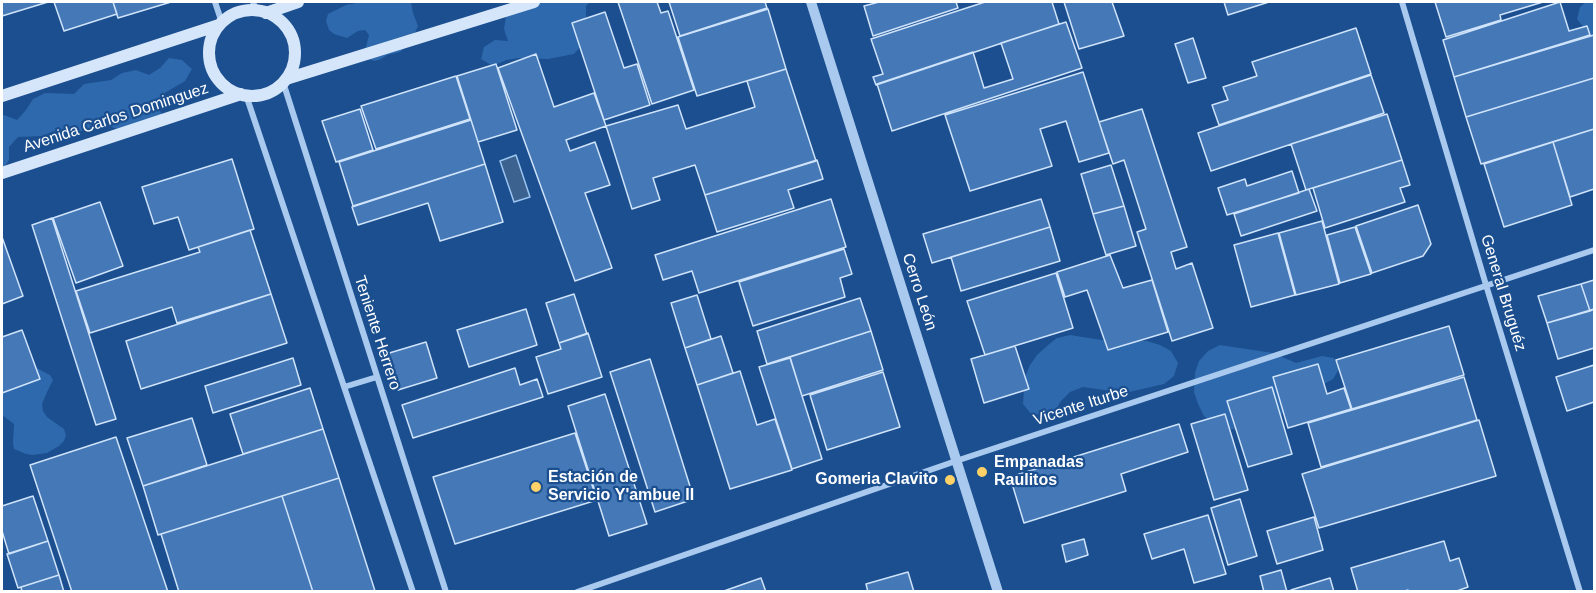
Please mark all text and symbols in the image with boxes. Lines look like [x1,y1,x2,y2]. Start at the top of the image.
street label: Avenida Carlos Dominguez [21,79,211,157]
street label: General Bruguéz [1476,232,1530,354]
street label: Cerro León [898,251,940,333]
street label: Teniente Herrero [349,273,405,393]
street label: Vicente Iturbe [1031,382,1131,430]
place label: Empanadas Raulitos [994,453,1084,491]
marker: Empanadas Raulitos [975,465,989,479]
place label: Estación de Servicio Y'ambue II [548,468,694,506]
place label: Gomeria Clavito [815,470,938,490]
marker: Gomeria Clavito [943,473,957,487]
marker: Estación de Servicio Y'ambue II [529,480,543,494]

